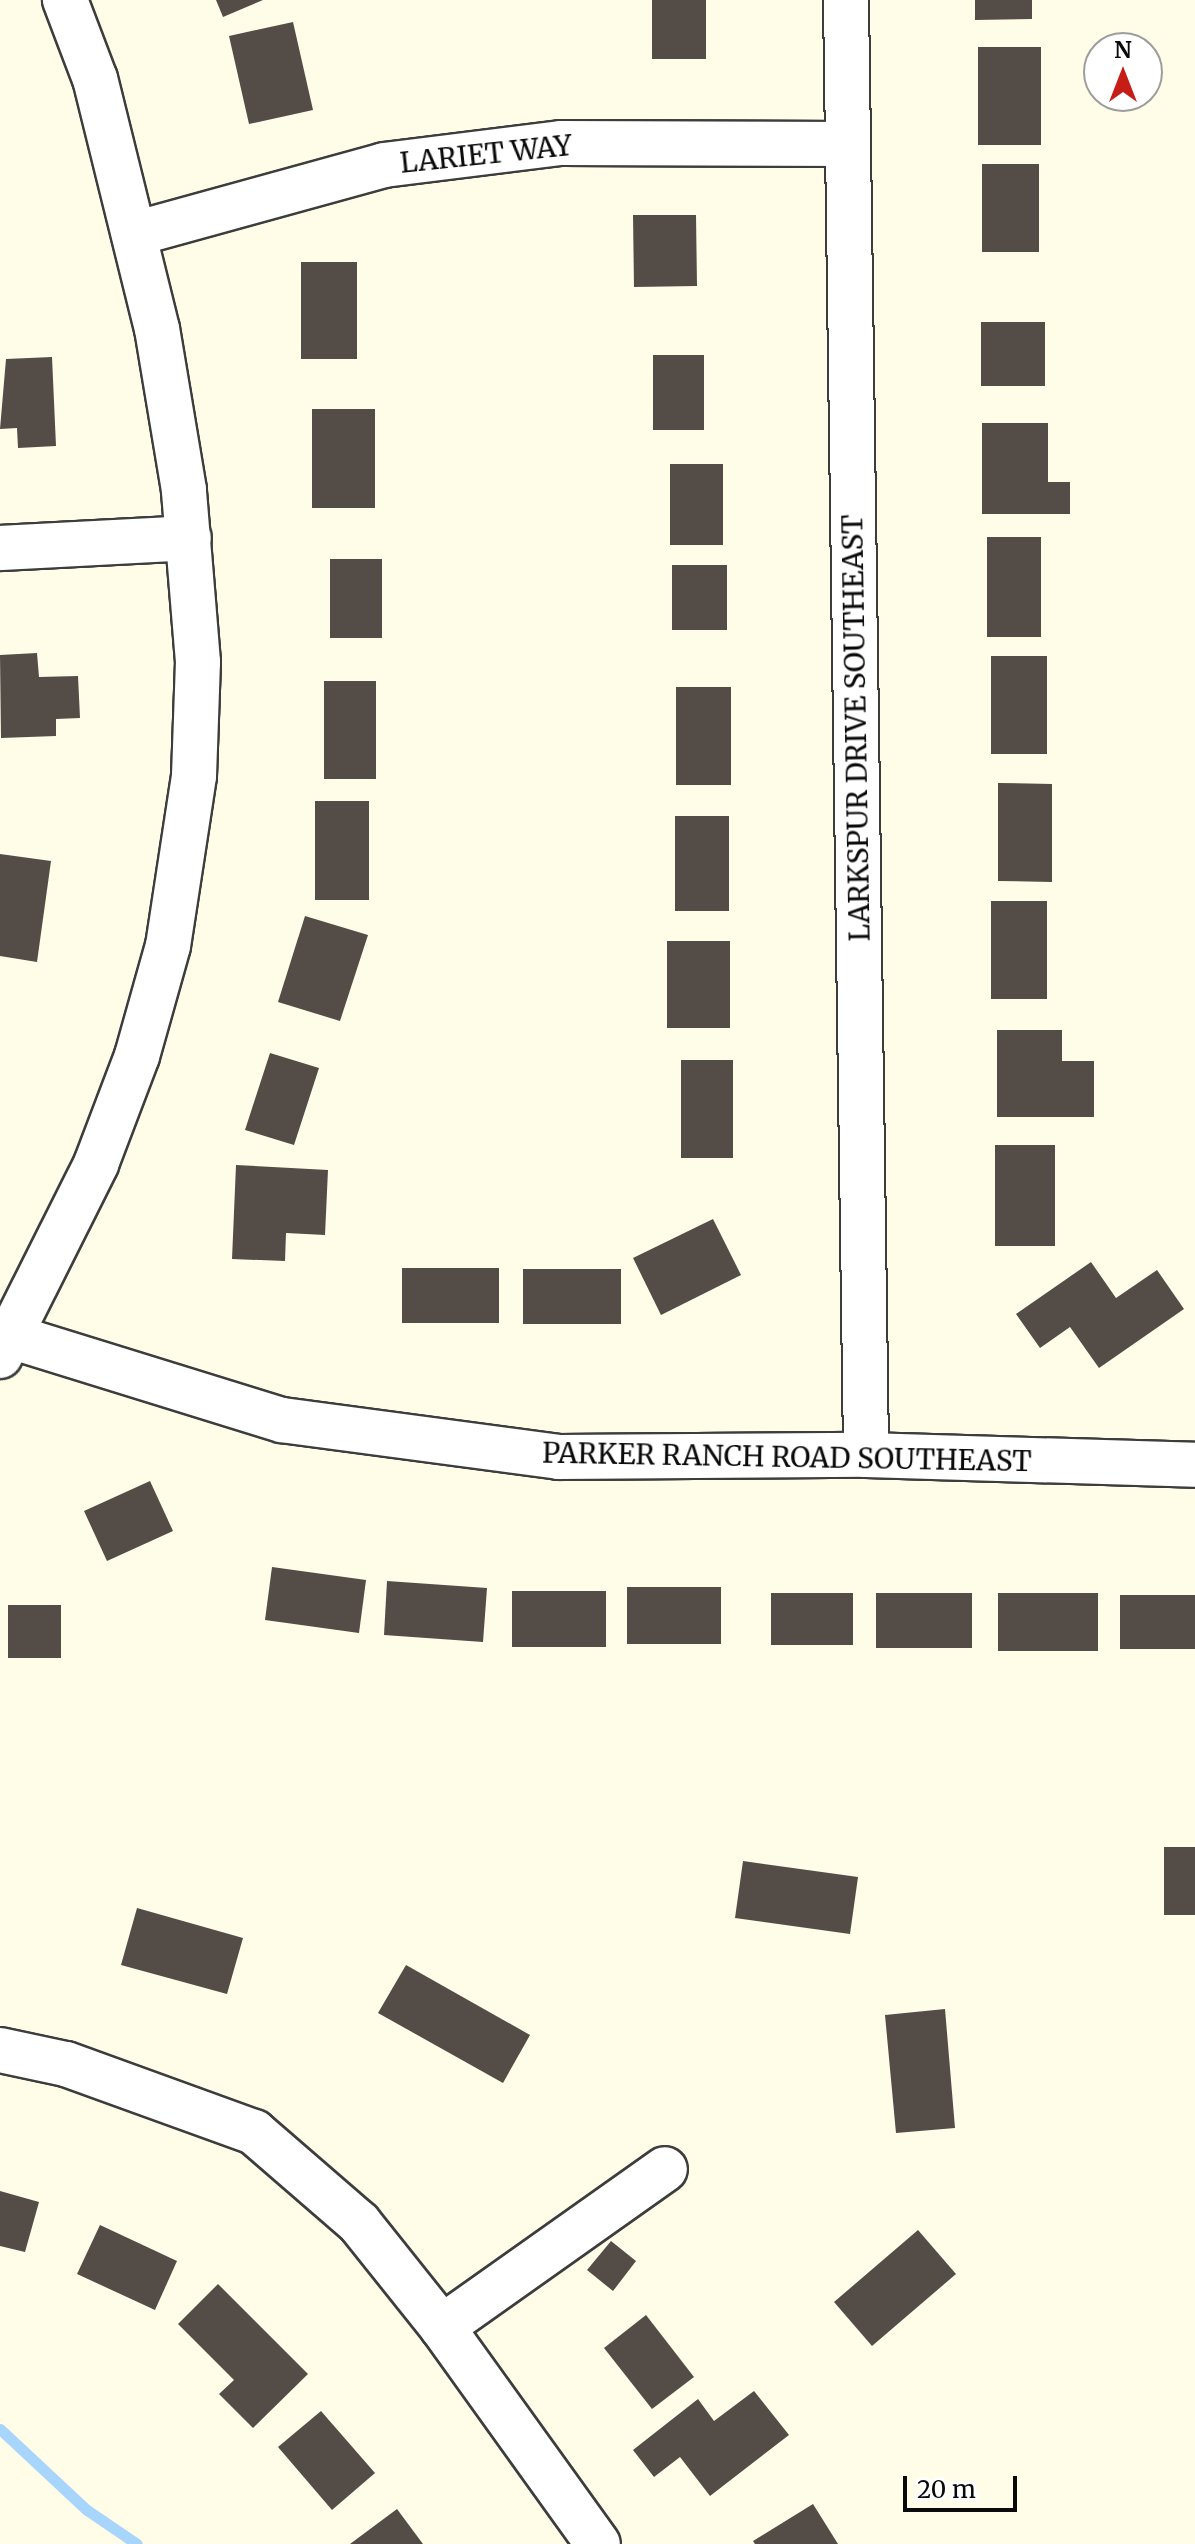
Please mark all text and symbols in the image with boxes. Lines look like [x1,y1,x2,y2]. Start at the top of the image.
north arrow [1083,32,1163,112]
text: N [1114,36,1132,64]
street label: LARIET WAY [398,128,574,180]
street label: LARKSPUR DRIVE SOUTHEAST [835,514,877,942]
street label: PARKER RANCH ROAD SOUTHEAST [542,1436,1032,1478]
scale bar [907,2460,1021,2510]
text: 20 m [917,2474,976,2505]

